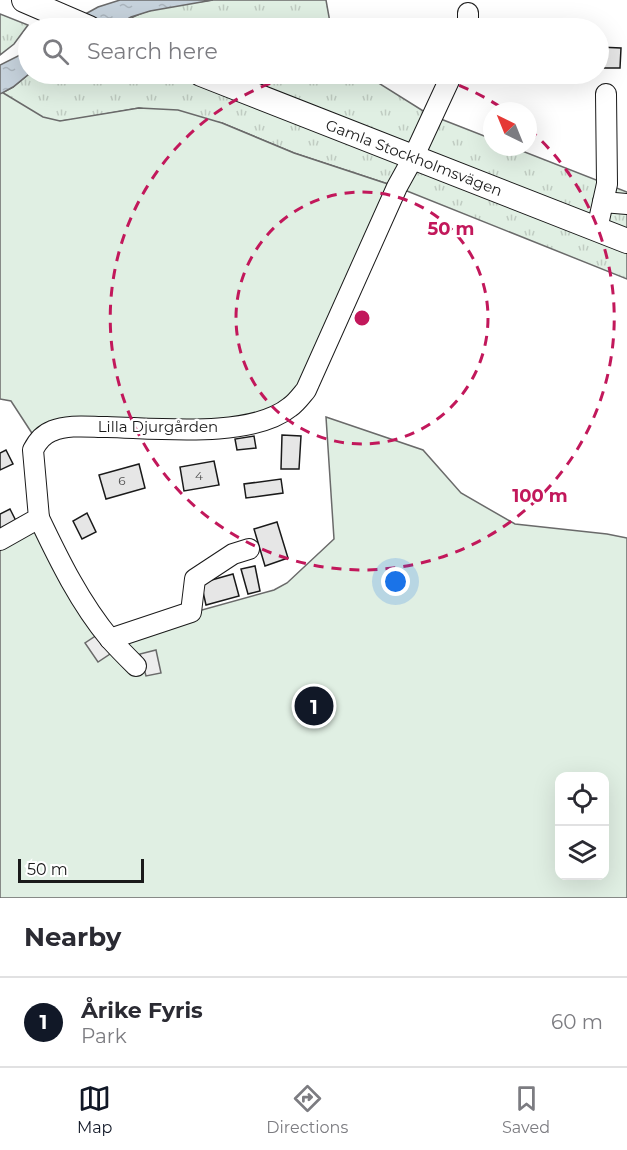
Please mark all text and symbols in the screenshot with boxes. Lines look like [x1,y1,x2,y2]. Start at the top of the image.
search box [18,18,609,84]
icon: search [39,35,72,68]
text: Search here [87,38,218,65]
north arrow [483,102,537,156]
street label: Gamla Stockholmsvägen [323,115,505,200]
text: 50 m [428,218,474,240]
centre of rings [352,308,372,328]
street label: Lilla Djurgården [98,417,218,436]
house number: 4 [195,468,203,483]
house number: 6 [118,473,126,488]
text: 100 m [512,485,568,507]
your location [381,567,410,596]
pin: 1 [294,684,334,728]
map controls [555,772,609,880]
button: locate [555,772,609,826]
button: layers [555,826,609,880]
scale bar [18,856,144,884]
text: 50 m [27,860,68,879]
text: Nearby [24,921,121,953]
text: Årike Fyris [81,997,203,1024]
text: 1 [40,1010,47,1034]
text: 60 m [551,1010,603,1034]
text: Park [81,1024,127,1048]
tab: Map [77,1082,112,1137]
tab: Directions [266,1082,348,1137]
tab: Saved [502,1082,550,1137]

